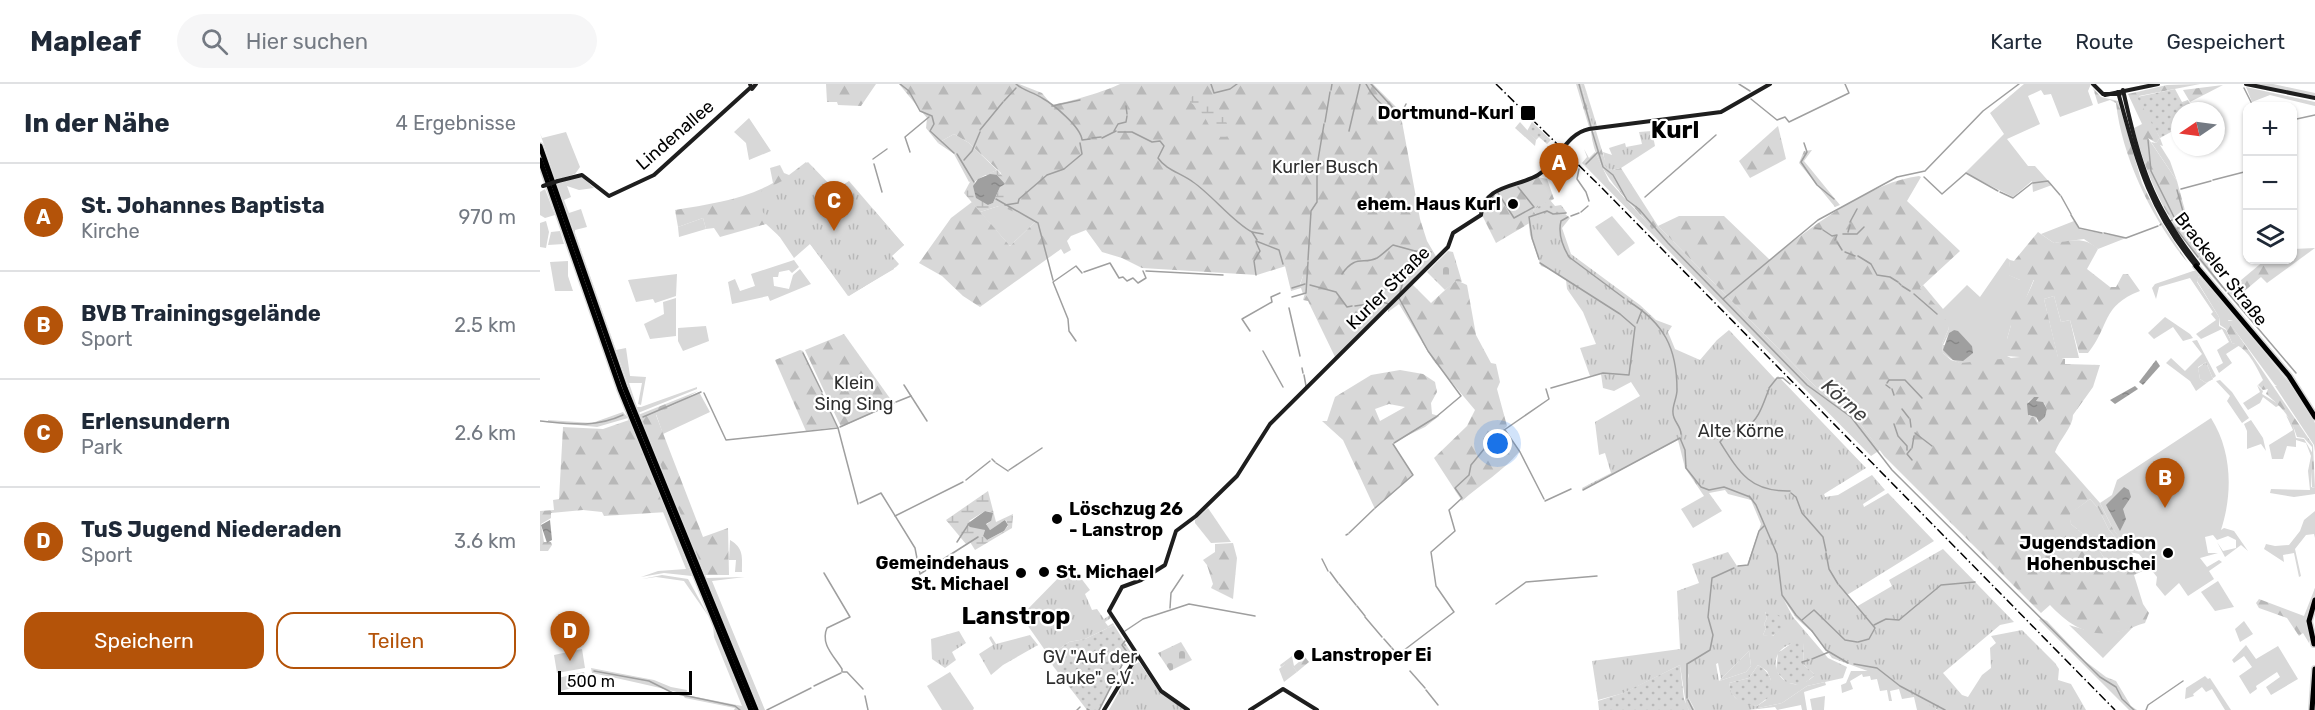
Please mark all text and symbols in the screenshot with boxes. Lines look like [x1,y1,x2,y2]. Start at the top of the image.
search box [177,14,597,68]
text: Mapleaf [30,25,141,58]
icon: search [198,25,231,58]
text: Hier suchen [246,28,368,55]
text: Karte [1990,29,2042,54]
text: Route [2075,29,2134,54]
text: Gespeichert [2167,29,2285,54]
street label: Lindenallee [632,95,718,175]
place label: Dortmund-Kurl [1378,102,1514,124]
north arrow [2171,102,2225,156]
map controls [2243,102,2297,264]
button: + [2243,102,2297,156]
marker: Dortmund-Kurl [1519,104,1537,122]
text: In der Nähe [24,108,170,139]
text: 4 Ergebnisse [396,111,516,135]
district label: Kurl [1651,116,1699,144]
pin: A [1540,144,1578,193]
park label: Kurler Busch [1272,156,1378,178]
button: − [2243,156,2297,210]
pin: C [814,182,854,231]
text: St. Johannes Baptista [81,192,325,219]
place label: ehem. Haus Kurl [1357,193,1501,215]
marker: ehem. Haus Kurl [1506,197,1520,211]
text: A [36,205,51,229]
text: 970 m [459,205,516,229]
street label: Brackeler Straße [2170,208,2272,330]
button: layers [2243,210,2297,264]
text: Kirche [81,219,140,243]
street label: Kurler Straße [1342,242,1434,334]
text: BVB Trainingsgelände [81,300,321,327]
text: B [36,313,51,337]
text: 2.5 km [454,313,516,337]
text: Sport [81,327,132,351]
park label: Klein Sing Sing [815,372,893,415]
water label: Körne [1817,373,1873,427]
text: Erlensundern [81,408,230,435]
park label: Alte Körne [1698,420,1784,442]
text: C [36,421,51,445]
text: 2.6 km [454,421,516,445]
your location [1483,429,1512,458]
text: Park [81,435,123,459]
pin: B [2146,458,2184,508]
place label: Löschzug 26 - Lanstrop [1069,498,1183,541]
marker: Löschzug 26 - Lanstrop [1050,512,1064,526]
text: TuS Jugend Niederaden [81,516,342,543]
text: D [36,529,51,553]
text: 3.6 km [454,529,516,553]
place label: Jugendstadion Hohenbuschei [2019,532,2156,575]
text: Sport [81,543,132,567]
marker: Jugendstadion Hohenbuschei [2161,546,2175,560]
place label: Gemeindehaus St. Michael [876,552,1009,595]
place label: St. Michael [1056,561,1154,583]
marker: St. Michael [1037,565,1051,579]
marker: Gemeindehaus St. Michael [1014,566,1028,580]
district label: Lanstrop [962,602,1070,630]
button: Speichern [24,612,264,669]
button: Teilen [276,612,516,669]
pin: D [550,612,590,661]
place label: Lanstroper Ei [1311,644,1432,666]
park label: GV "Auf der Lauke" e.V. [1043,646,1137,689]
marker: Lanstroper Ei [1292,648,1306,662]
scale bar [558,668,692,696]
text: 500 m [567,672,615,691]

